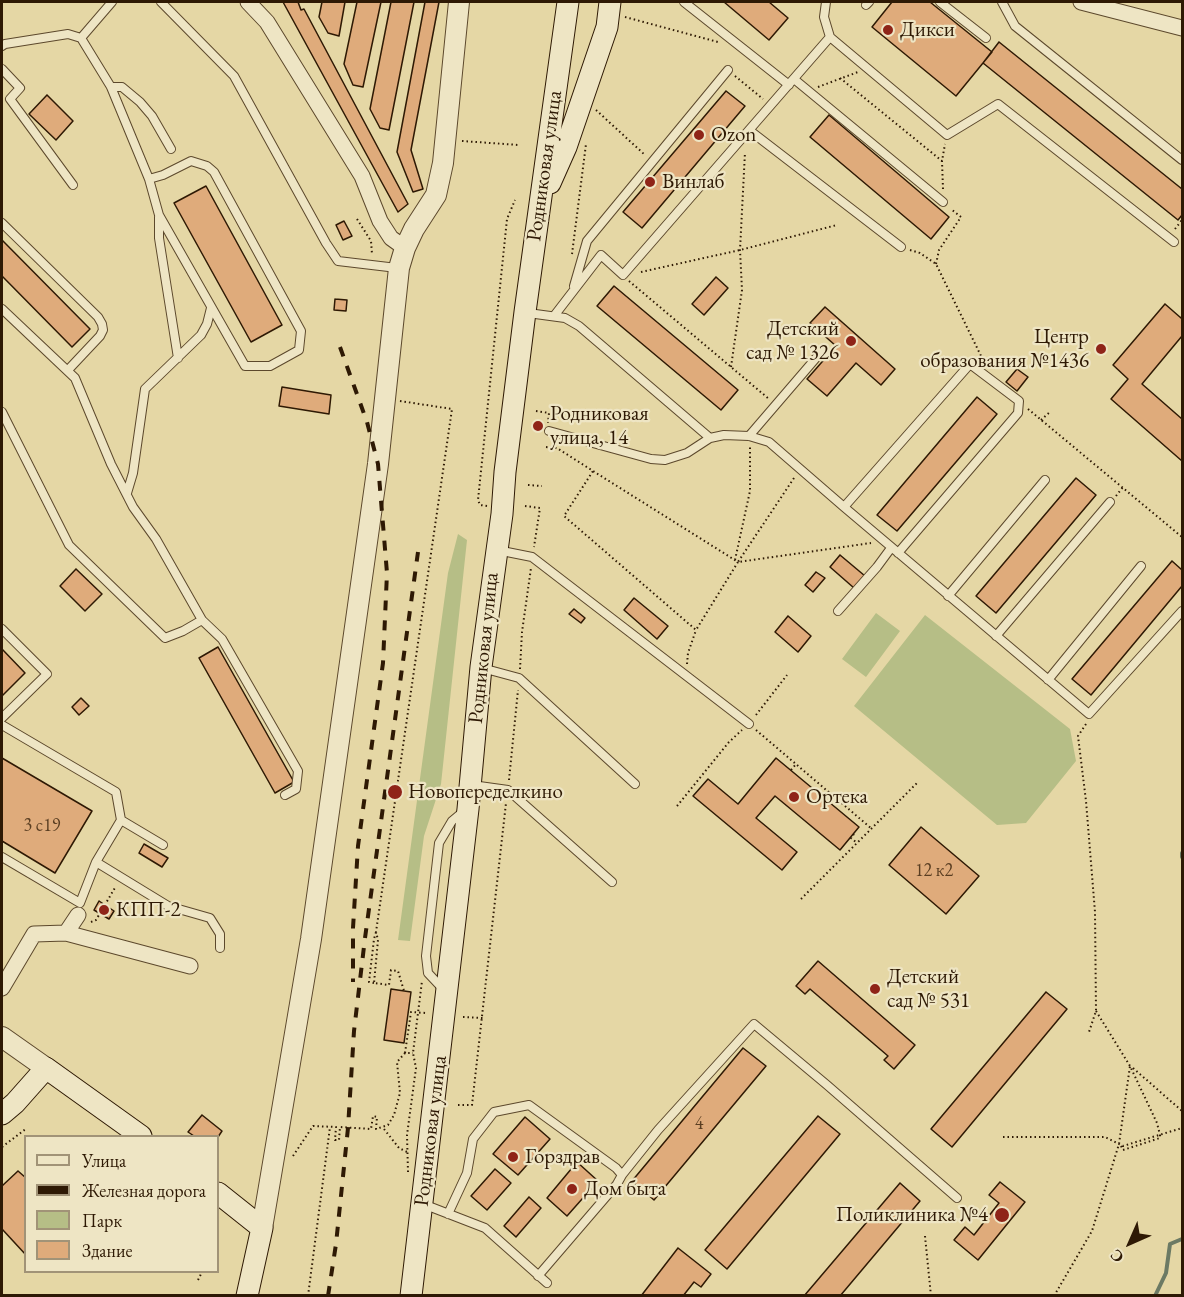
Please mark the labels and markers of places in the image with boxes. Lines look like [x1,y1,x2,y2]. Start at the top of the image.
place label: Дикси [900,17,955,43]
marker: Дикси [881,23,895,37]
place label: Ozon [711,122,756,148]
marker: Ozon [692,128,706,142]
place label: Винлаб [662,169,724,195]
marker: Винлаб [643,175,657,189]
place label: Детский сад № 1326 [746,316,839,366]
place label: Центр образования №1436 [920,324,1089,374]
marker: Детский сад № 1326 [844,334,858,348]
marker: Центр образования №1436 [1094,342,1108,356]
place label: Родниковая улица, 14 [550,401,649,451]
marker: Родниковая улица, 14 [531,419,545,433]
place label: Новопеределкино [408,779,563,805]
marker: Новопеределкино [386,783,404,801]
place label: Ортека [806,784,868,810]
marker: Ортека [787,790,801,804]
place label: КПП-2 [116,897,180,923]
marker: КПП-2 [97,903,111,917]
place label: Детский сад № 531 [887,964,970,1014]
marker: Детский сад № 531 [868,982,882,996]
place label: Горздрав [525,1144,600,1170]
marker: Горздрав [506,1150,520,1164]
place label: Дом быта [584,1176,666,1202]
marker: Дом быта [565,1182,579,1196]
place label: Поликлиника №4 [836,1202,988,1228]
marker: Поликлиника №4 [993,1206,1011,1224]

